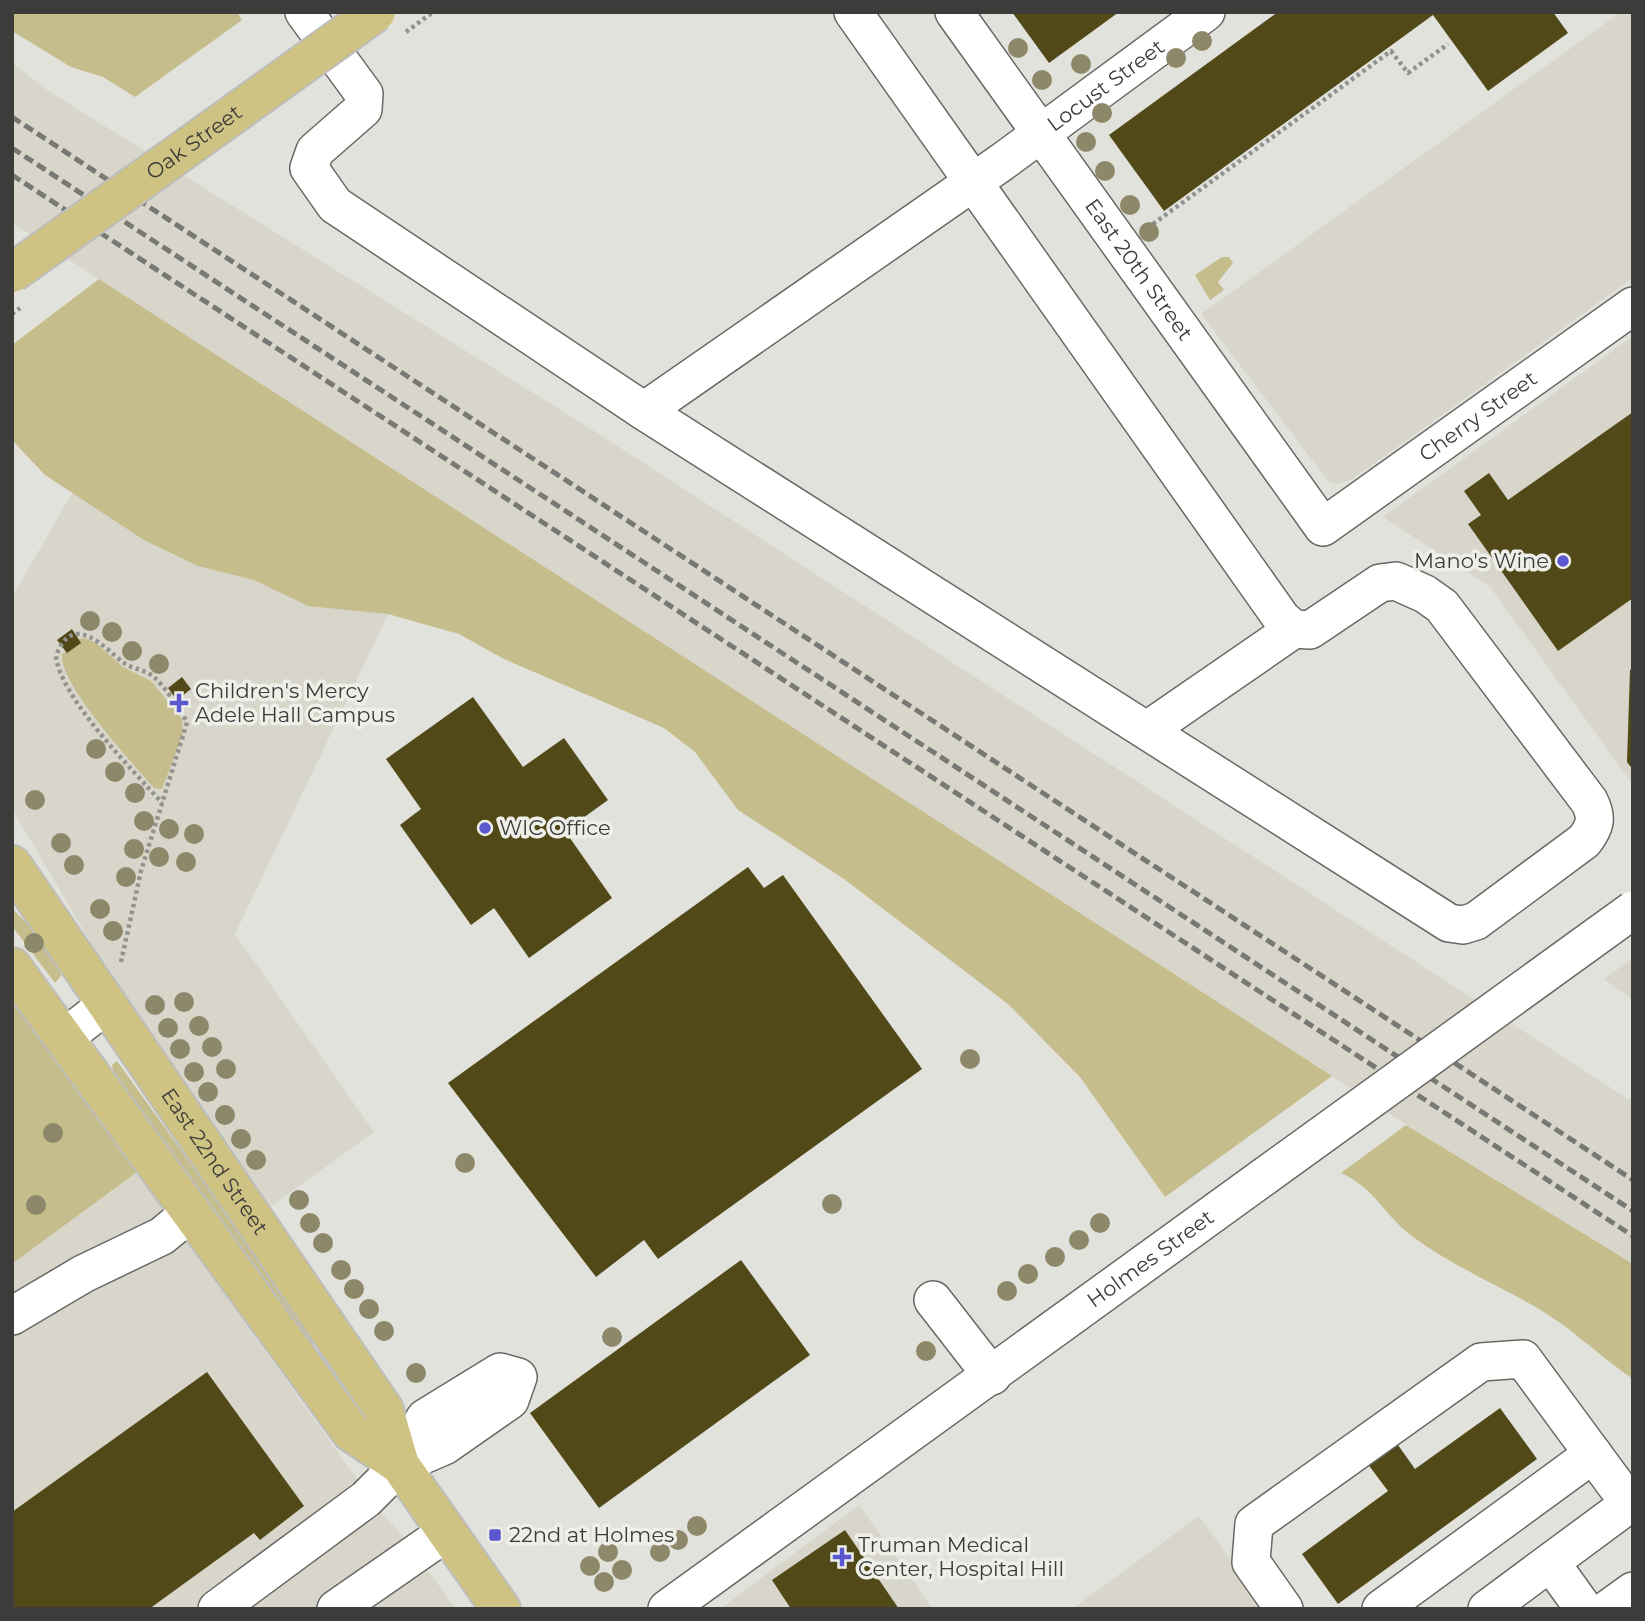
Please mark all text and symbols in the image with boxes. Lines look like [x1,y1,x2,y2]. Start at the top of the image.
street label: Locust Street [1042,34,1169,137]
street label: Oak Street [141,99,246,185]
street label: East 20th Street [1080,194,1198,345]
street label: Cherry Street [1414,366,1542,466]
place label: Mano's Wine [1414,548,1549,573]
marker: Mano's Wine [1555,553,1571,569]
place label: Children's Mercy Adele Hall Campus [195,678,395,727]
marker: Children's Mercy Adele Hall Campus [169,693,189,713]
place label: WIC Office [499,815,611,840]
marker: WIC Office [477,820,493,836]
street label: East 22nd Street [156,1083,274,1239]
street label: Holmes Street [1082,1204,1218,1313]
place label: 22nd at Holmes [509,1522,674,1547]
marker: 22nd at Holmes [487,1527,503,1543]
place label: Truman Medical Center, Hospital Hill [858,1532,1064,1581]
marker: Truman Medical Center, Hospital Hill [832,1547,852,1567]

